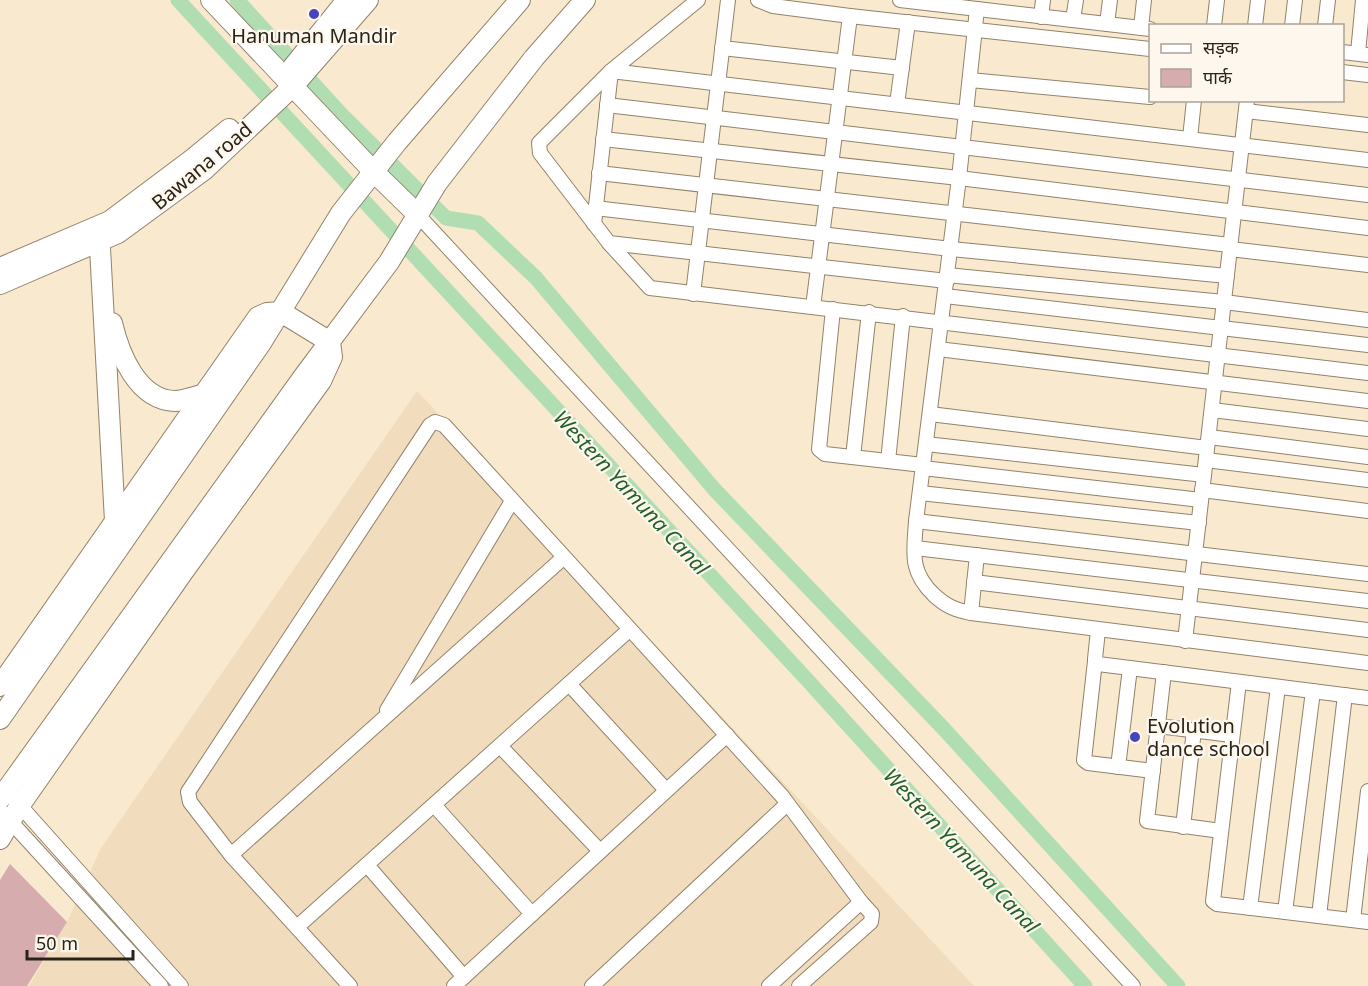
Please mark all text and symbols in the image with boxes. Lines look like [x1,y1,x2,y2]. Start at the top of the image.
marker: Hanuman Mandir [307,7,321,21]
place label: Hanuman Mandir [231,22,397,49]
legend [1149,24,1344,102]
text: सड़क [1203,35,1240,59]
text: पार्क [1203,65,1233,89]
street label: Bawana road [146,116,258,216]
water label: Western Yamuna Canal [548,404,716,581]
place label: Evolution dance school [1147,712,1270,762]
marker: Evolution dance school [1128,730,1142,744]
water label: Western Yamuna Canal [878,762,1046,939]
scale bar [27,923,134,961]
text: 50 m [36,931,78,955]

